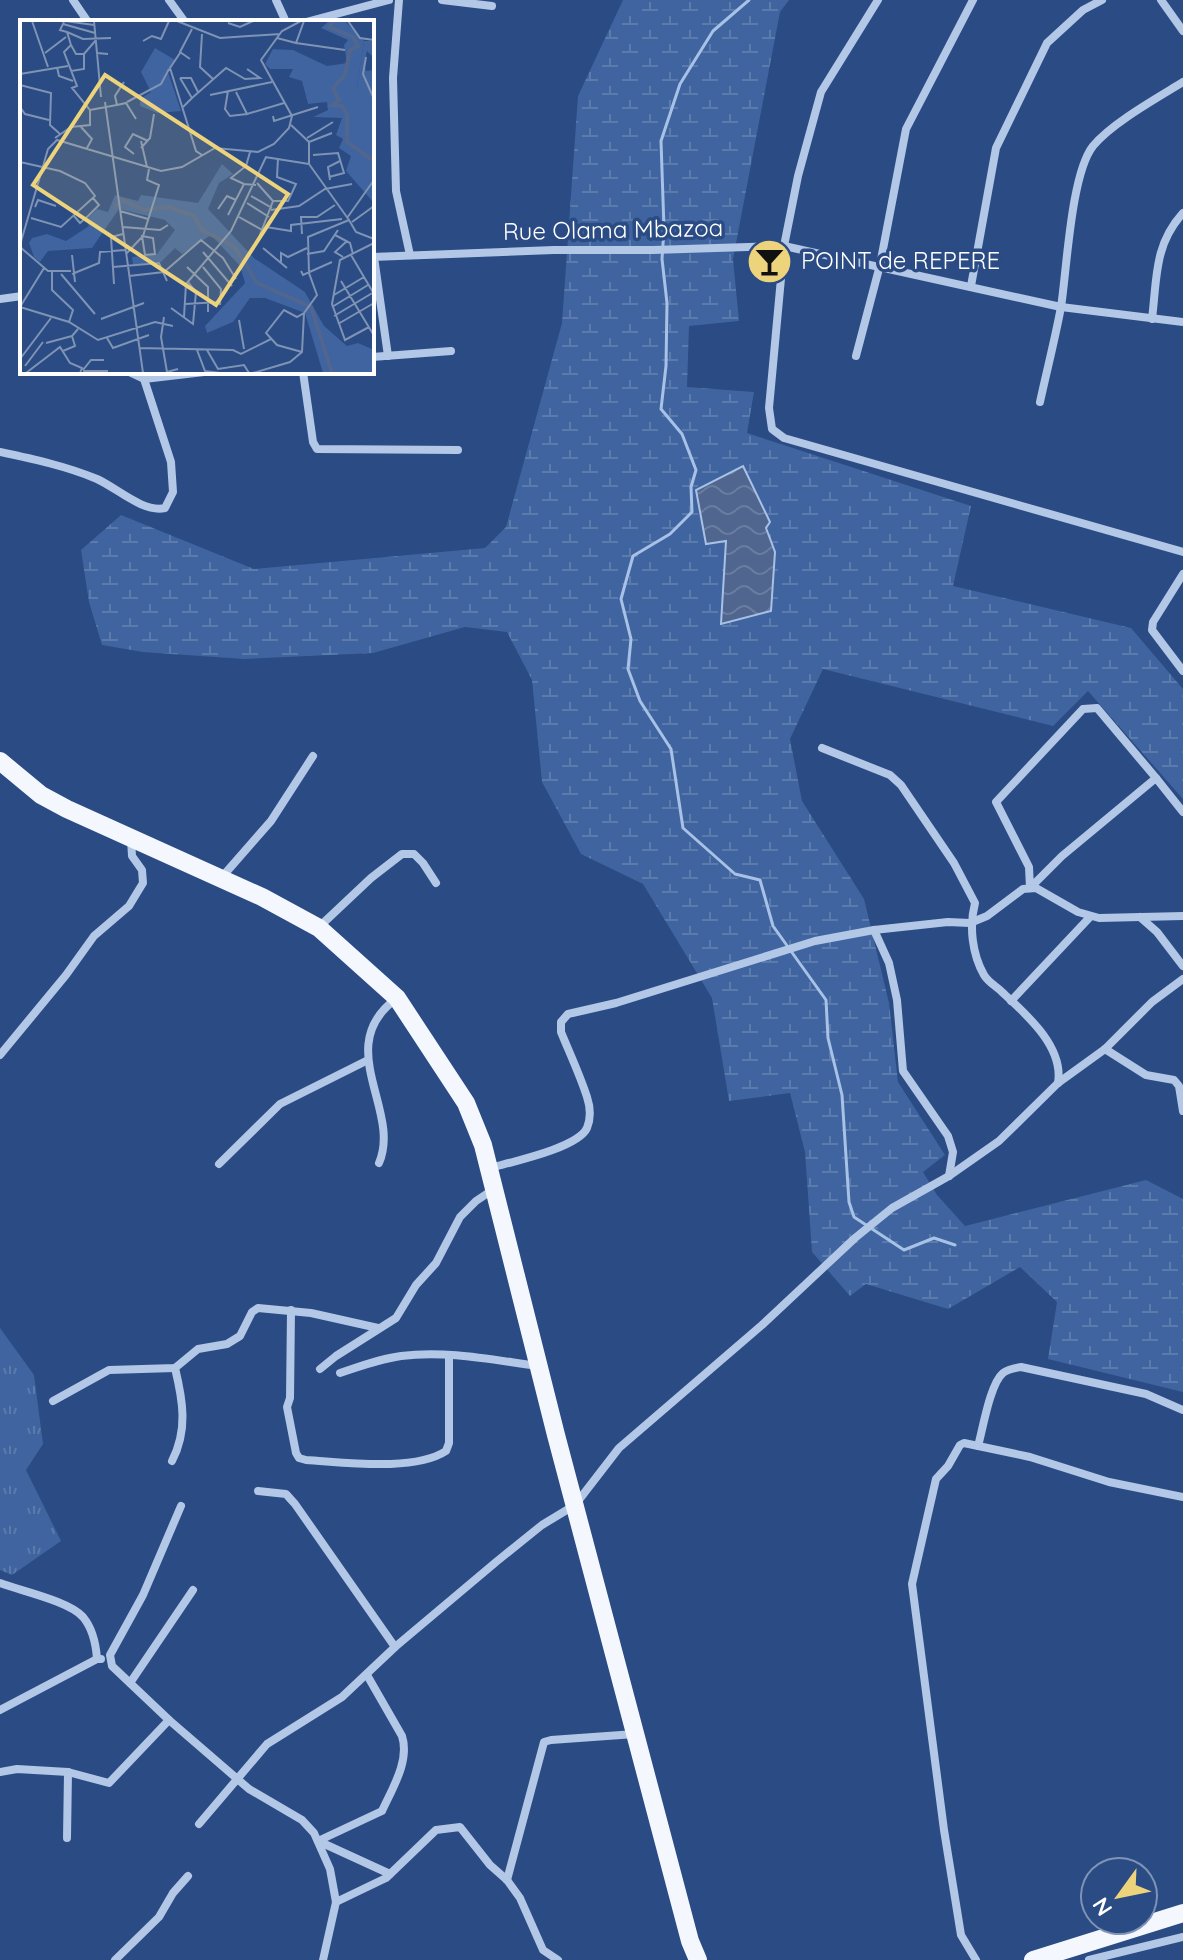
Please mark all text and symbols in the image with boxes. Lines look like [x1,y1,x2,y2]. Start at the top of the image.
inset map [20,20,374,374]
street label: Rue Olama Mbazoa [503,212,723,246]
bar icon: POINT de REPERE [746,237,794,285]
place label: POINT de REPERE [801,245,1000,275]
north arrow [1079,1856,1159,1936]
text: N [1086,1892,1118,1921]

